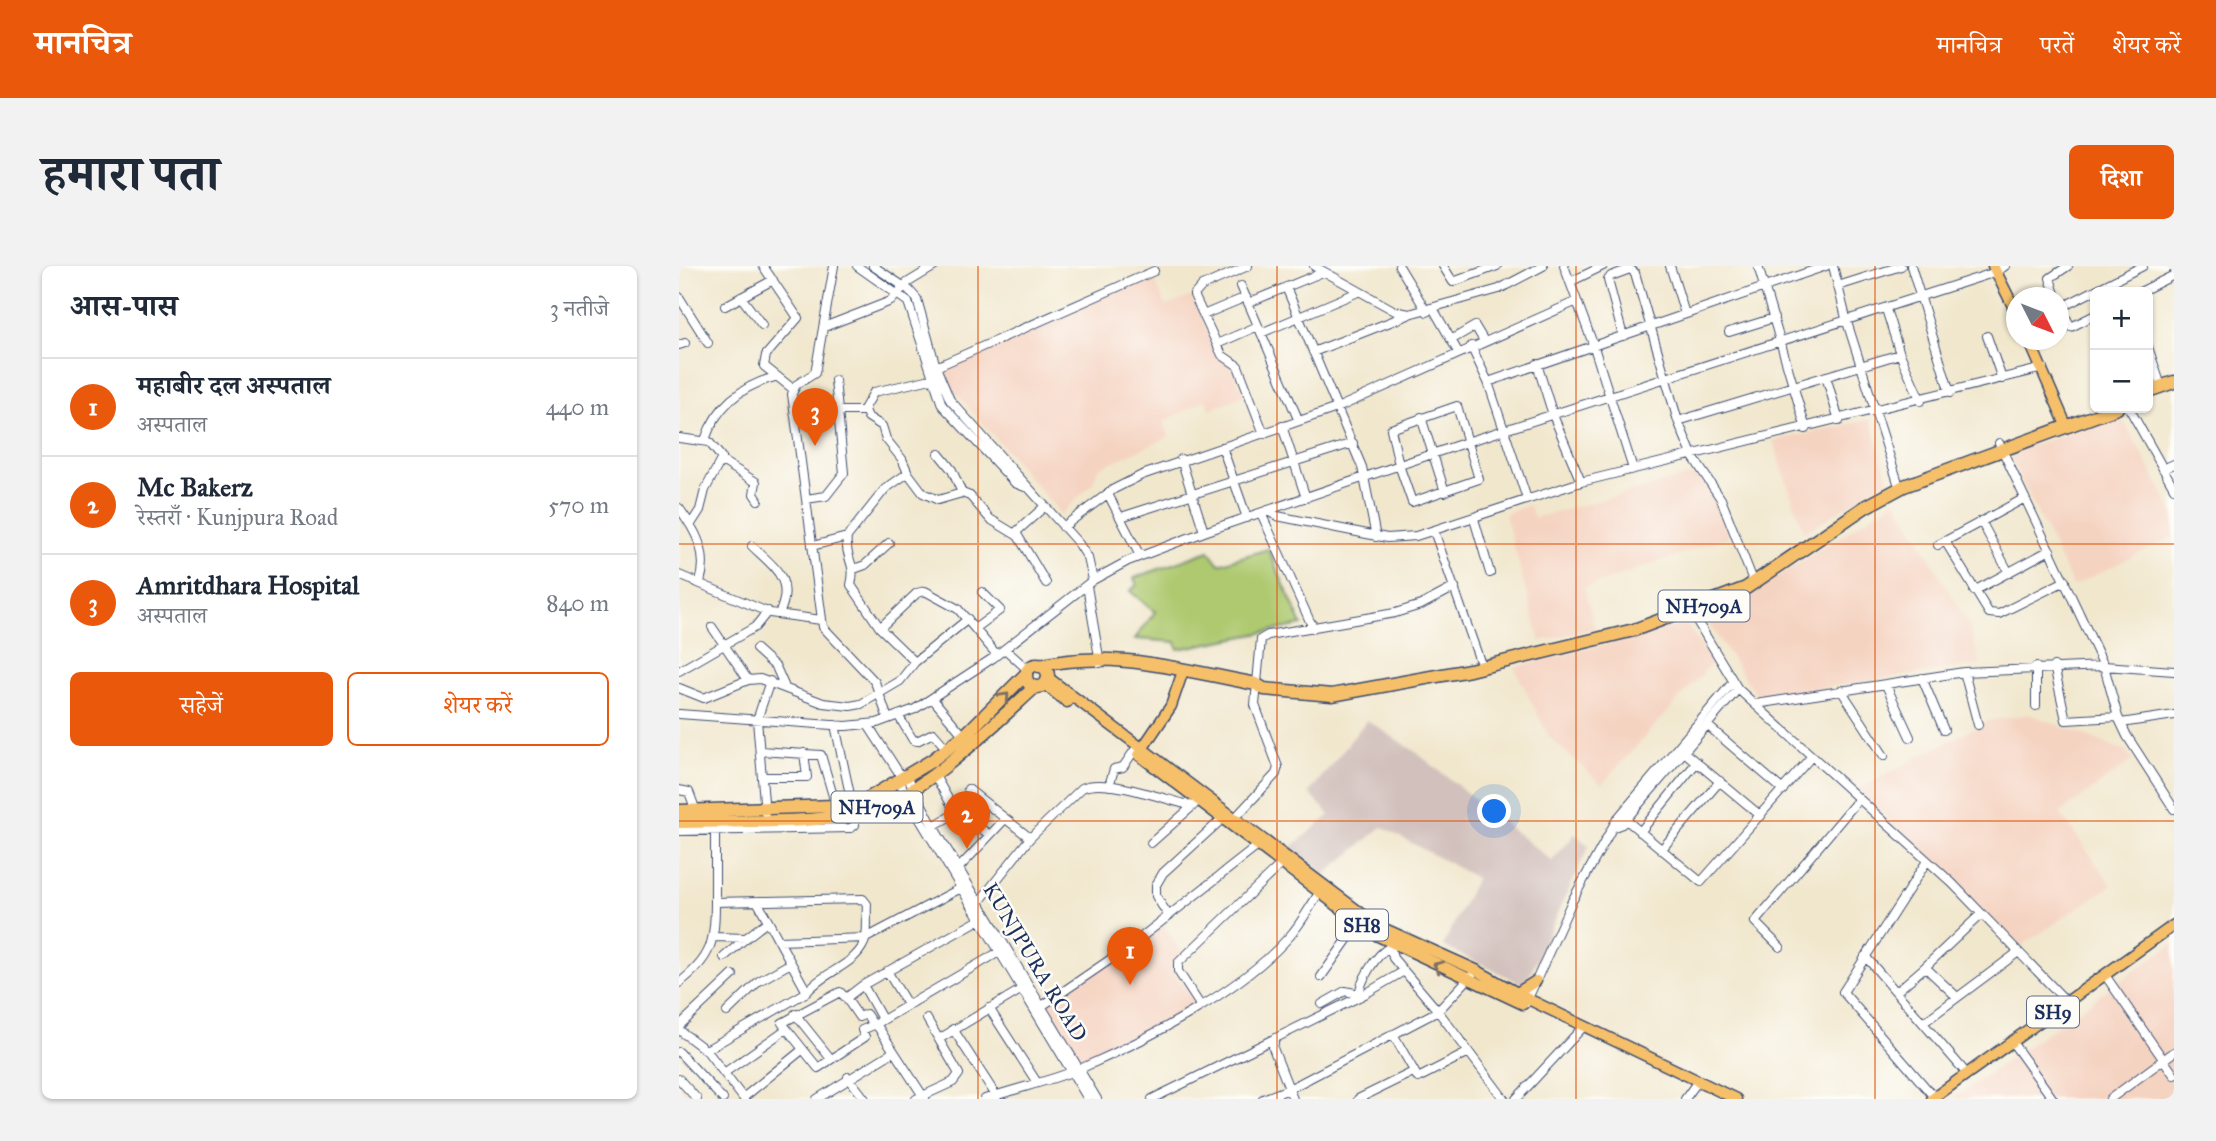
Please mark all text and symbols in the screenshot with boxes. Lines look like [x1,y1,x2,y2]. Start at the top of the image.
text: मानचित्र [35,23,131,63]
text: मानचित्र [1937,30,2002,60]
text: परतें [2040,30,2074,60]
text: शेयर करें [2112,30,2181,60]
text: हमारा पता [42,144,219,203]
button: दिशा [2069,145,2174,219]
north arrow [2006,287,2069,350]
map controls [2090,287,2153,413]
button: + [2090,287,2153,350]
text: आस-पास [70,288,178,324]
text: 3 नतीजे [550,294,609,322]
button: − [2090,350,2153,413]
text: महाबीर दल अस्पताल [137,369,331,401]
pin: 3 [792,388,838,446]
text: 1 [88,393,98,421]
text: 440 m [546,393,609,421]
text: अस्पताल [137,410,207,438]
text: Mc Bakerz [137,471,253,503]
text: 2 [87,491,99,519]
text: 570 m [548,491,609,519]
text: रेस्तराँ · Kunjpura Road [137,503,338,531]
text: Amritdhara Hospital [137,569,359,601]
text: 3 [88,589,98,617]
text: 840 m [546,589,609,617]
road number: NH709A [1658,590,1749,622]
text: अस्पताल [137,601,207,629]
button: सहेजें [70,672,333,746]
button: शेयर करें [347,672,609,746]
one-way arrow [997,692,1010,705]
pin: 2 [944,791,990,849]
road number: NH709A [831,792,923,822]
your location [1477,794,1511,828]
street label: KUNJPURA ROAD [977,878,1093,1046]
road number: SH8 [1336,910,1388,940]
pin: 1 [1107,927,1153,985]
one-way arrow [1433,960,1445,974]
road number: SH9 [2027,996,2079,1028]

